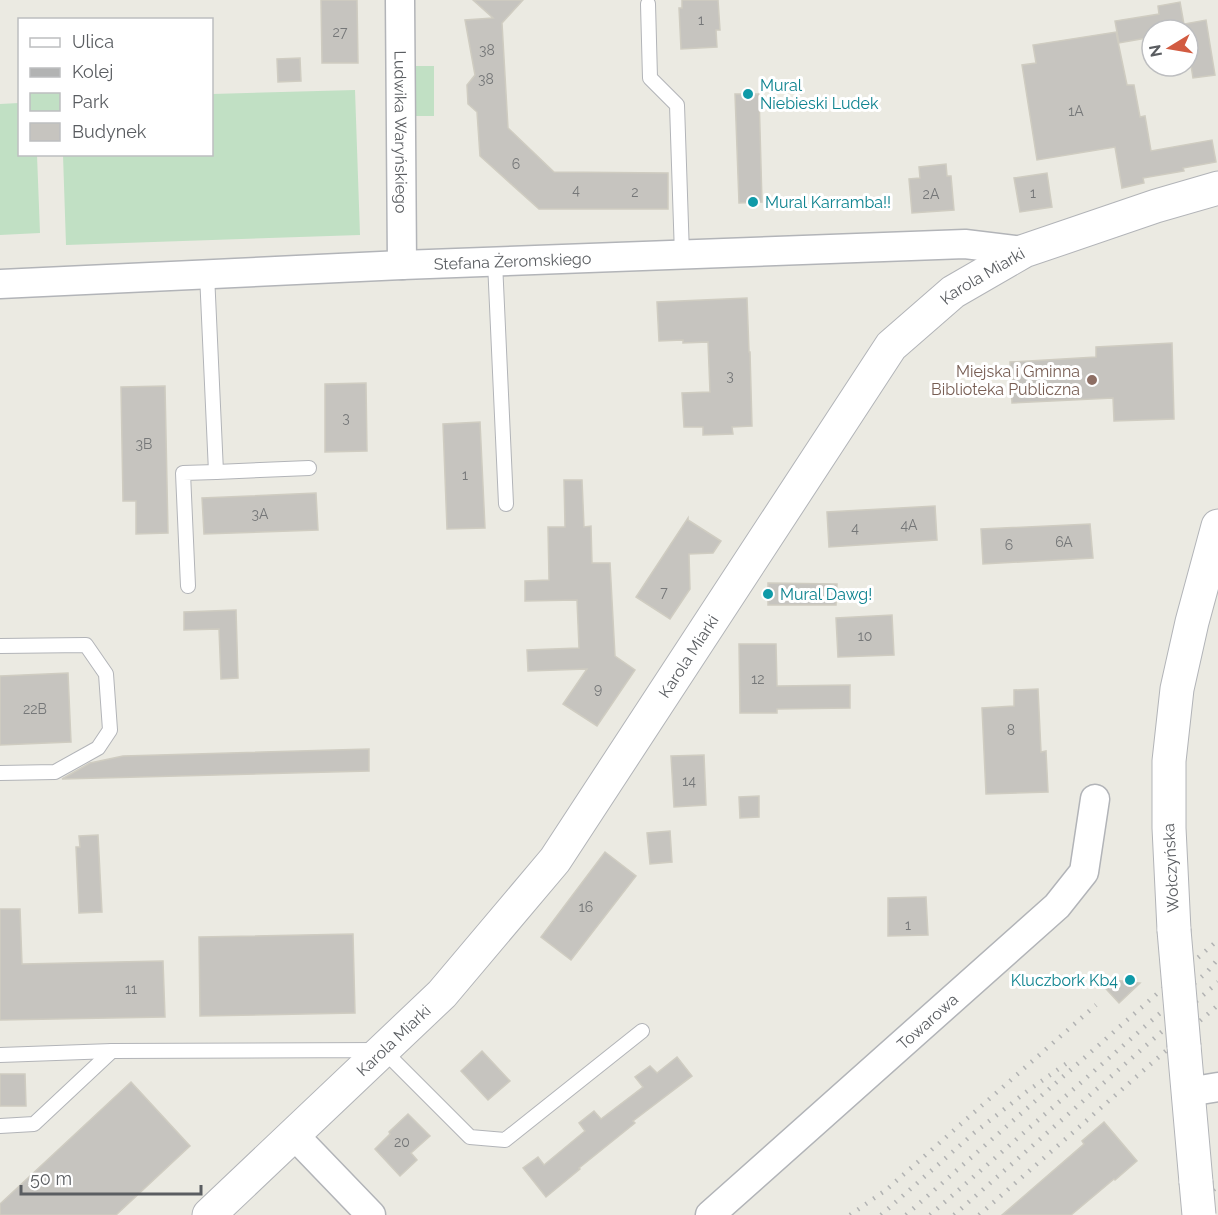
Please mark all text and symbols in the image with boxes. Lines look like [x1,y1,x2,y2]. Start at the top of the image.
house number: 1 [698,12,704,28]
legend [18,18,213,156]
north arrow [1140,18,1200,78]
house number: 27 [333,24,348,40]
text: Ulica [72,31,114,52]
house number: 38 [479,42,495,58]
text: N [1145,43,1166,59]
street label: Ludwika Waryńskiego [391,51,411,213]
text: Kolej [72,61,113,82]
house number: 38 [478,71,494,87]
place label: Mural Niebieski Ludek [760,76,879,113]
marker: Mural Niebieski Ludek [741,87,755,101]
text: Park [72,91,109,112]
house number: 1A [1068,103,1084,119]
text: Budynek [72,121,147,142]
house number: 6 [512,156,520,172]
house number: 4 [572,182,580,198]
house number: 2 [631,184,639,200]
house number: 1 [1030,185,1036,201]
house number: 2A [923,186,940,202]
place label: Mural Karramba!! [765,193,891,212]
marker: Mural Karramba!! [746,195,760,209]
street label: Karola Miarki [936,243,1028,309]
street label: Stefana Żeromskiego [433,248,592,273]
place label: Miejska i Gminna Biblioteka Publiczna [931,362,1080,399]
house number: 3 [726,368,734,384]
marker: Miejska i Gminna Biblioteka Publiczna [1085,373,1099,387]
house number: 3 [342,410,350,426]
house number: 3B [136,436,152,452]
house number: 1 [462,467,468,483]
house number: 3A [252,506,269,522]
house number: 4A [900,517,918,533]
house number: 4 [851,520,859,536]
house number: 6A [1055,534,1073,550]
house number: 6 [1005,537,1013,553]
house number: 7 [660,584,668,600]
place label: Mural Dawg! [780,585,872,604]
marker: Mural Dawg! [761,587,775,601]
street label: Karola Miarki [654,611,722,701]
house number: 10 [858,628,872,644]
house number: 12 [751,671,765,687]
house number: 9 [594,681,602,697]
house number: 22B [23,701,47,717]
house number: 8 [1007,722,1015,738]
house number: 14 [682,773,696,789]
street label: Wołczyńska [1159,823,1183,913]
house number: 16 [579,899,593,915]
house number: 1 [905,917,911,933]
place label: Kluczbork Kb4 [1011,971,1118,990]
marker: Kluczbork Kb4 [1123,973,1137,987]
house number: 11 [125,981,137,997]
street label: Towarowa [893,989,962,1053]
street label: Karola Miarki [352,1001,434,1080]
house number: 20 [394,1134,410,1150]
scale bar [21,1158,201,1196]
text: 50 m [30,1168,72,1189]

